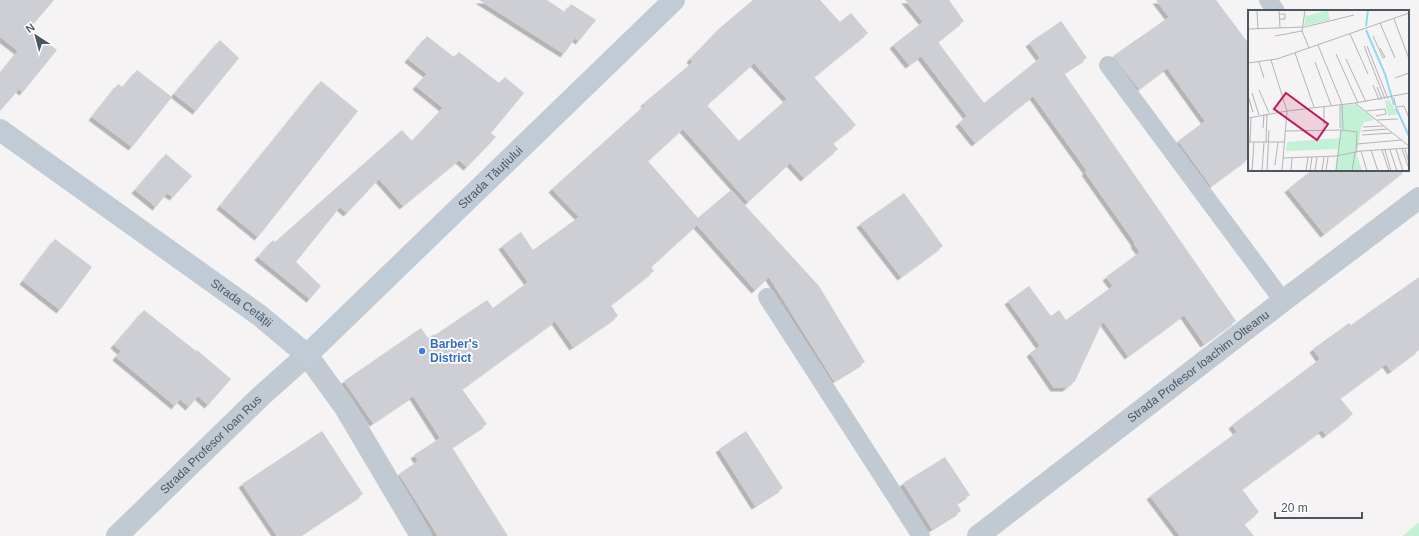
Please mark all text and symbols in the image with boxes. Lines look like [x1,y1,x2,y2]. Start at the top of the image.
inset map [1248,10,1409,171]
north arrow [16,16,56,56]
text: N [23,21,37,35]
street label: Strada Tăuțiului [455,143,526,212]
street label: Strada Cetății [208,276,275,330]
street label: Strada Profesor Ioachim Olteanu [1125,307,1272,425]
place label: Barber's District [430,337,479,365]
marker: Barber's District [417,346,427,356]
street label: Strada Profesor Ioan Rus [157,392,264,497]
scale bar [1275,494,1362,520]
text: 20 m [1281,501,1308,515]

